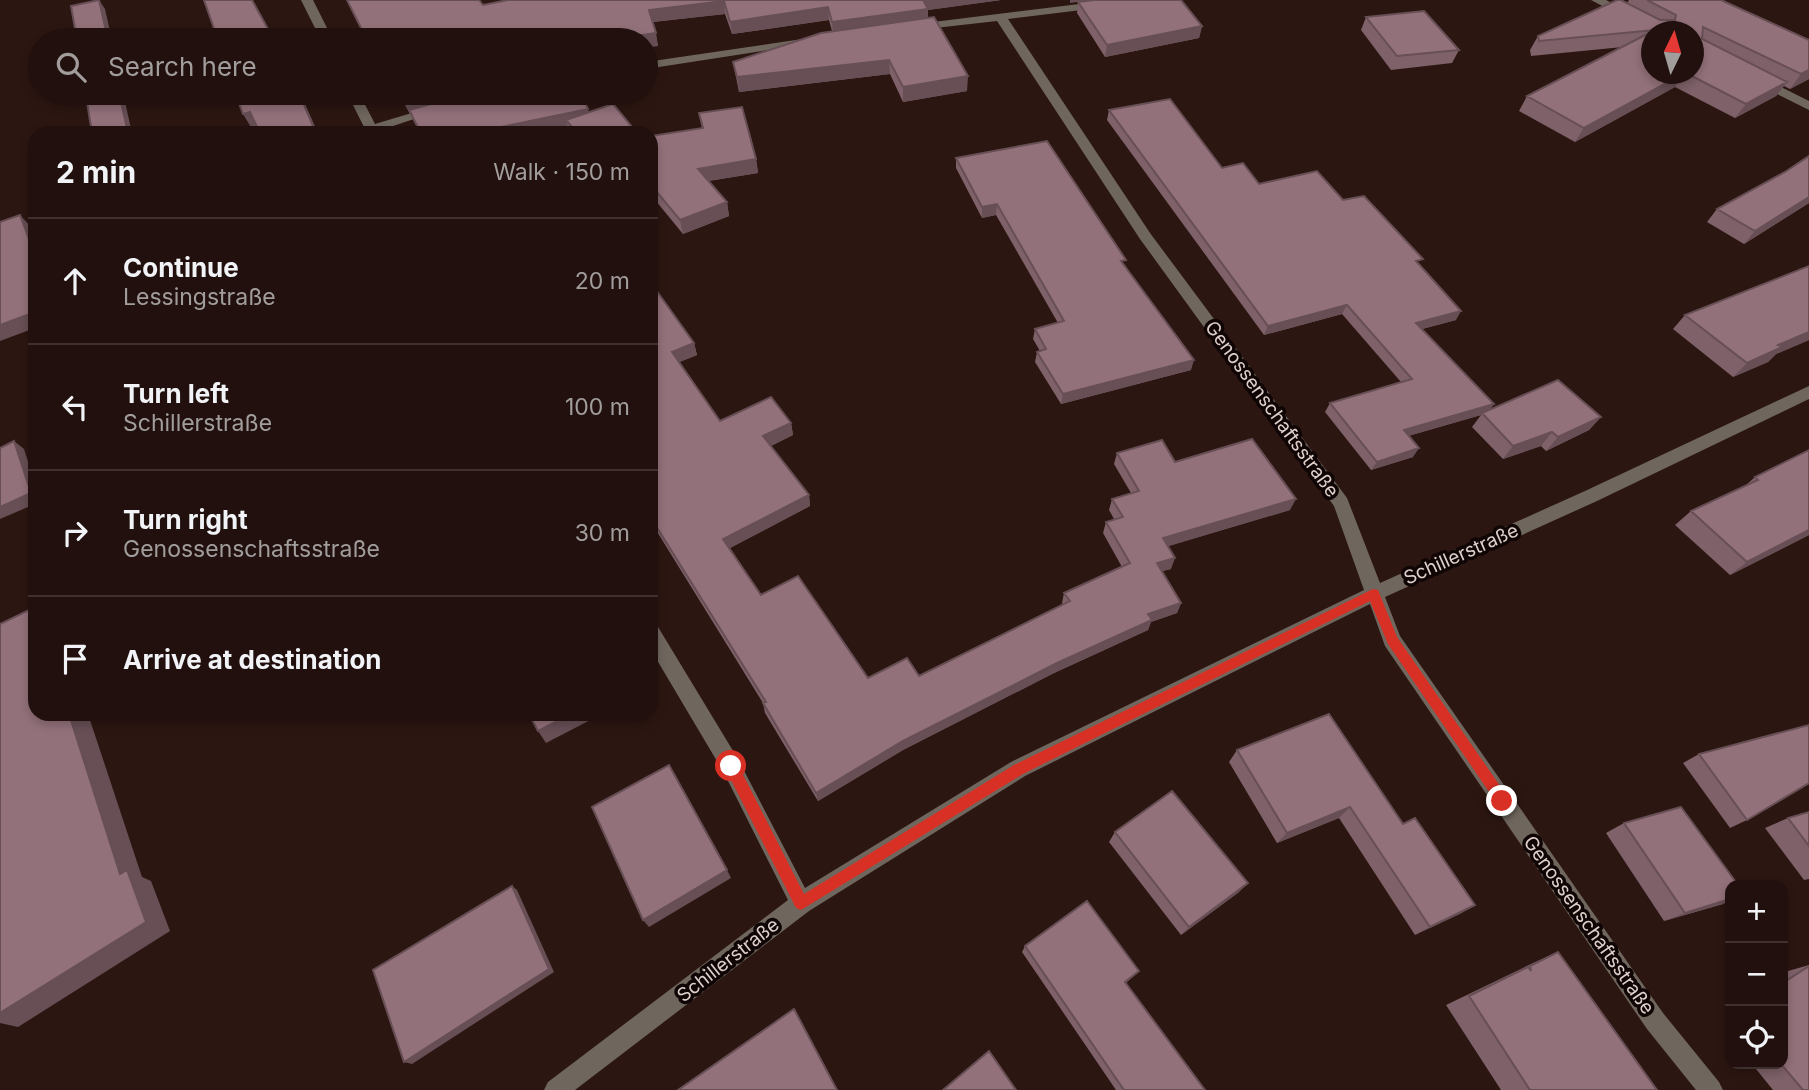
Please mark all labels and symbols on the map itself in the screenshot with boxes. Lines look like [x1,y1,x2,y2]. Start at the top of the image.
north arrow [1641,21,1704,84]
street label: Genossenschaftsstraße [1200,316,1344,502]
street label: Schillerstraße [1400,518,1522,590]
route start [715,750,746,781]
route end [1486,785,1517,816]
street label: Genossenschaftsstraße [1519,831,1659,1019]
street label: Schillerstraße [672,913,784,1007]

